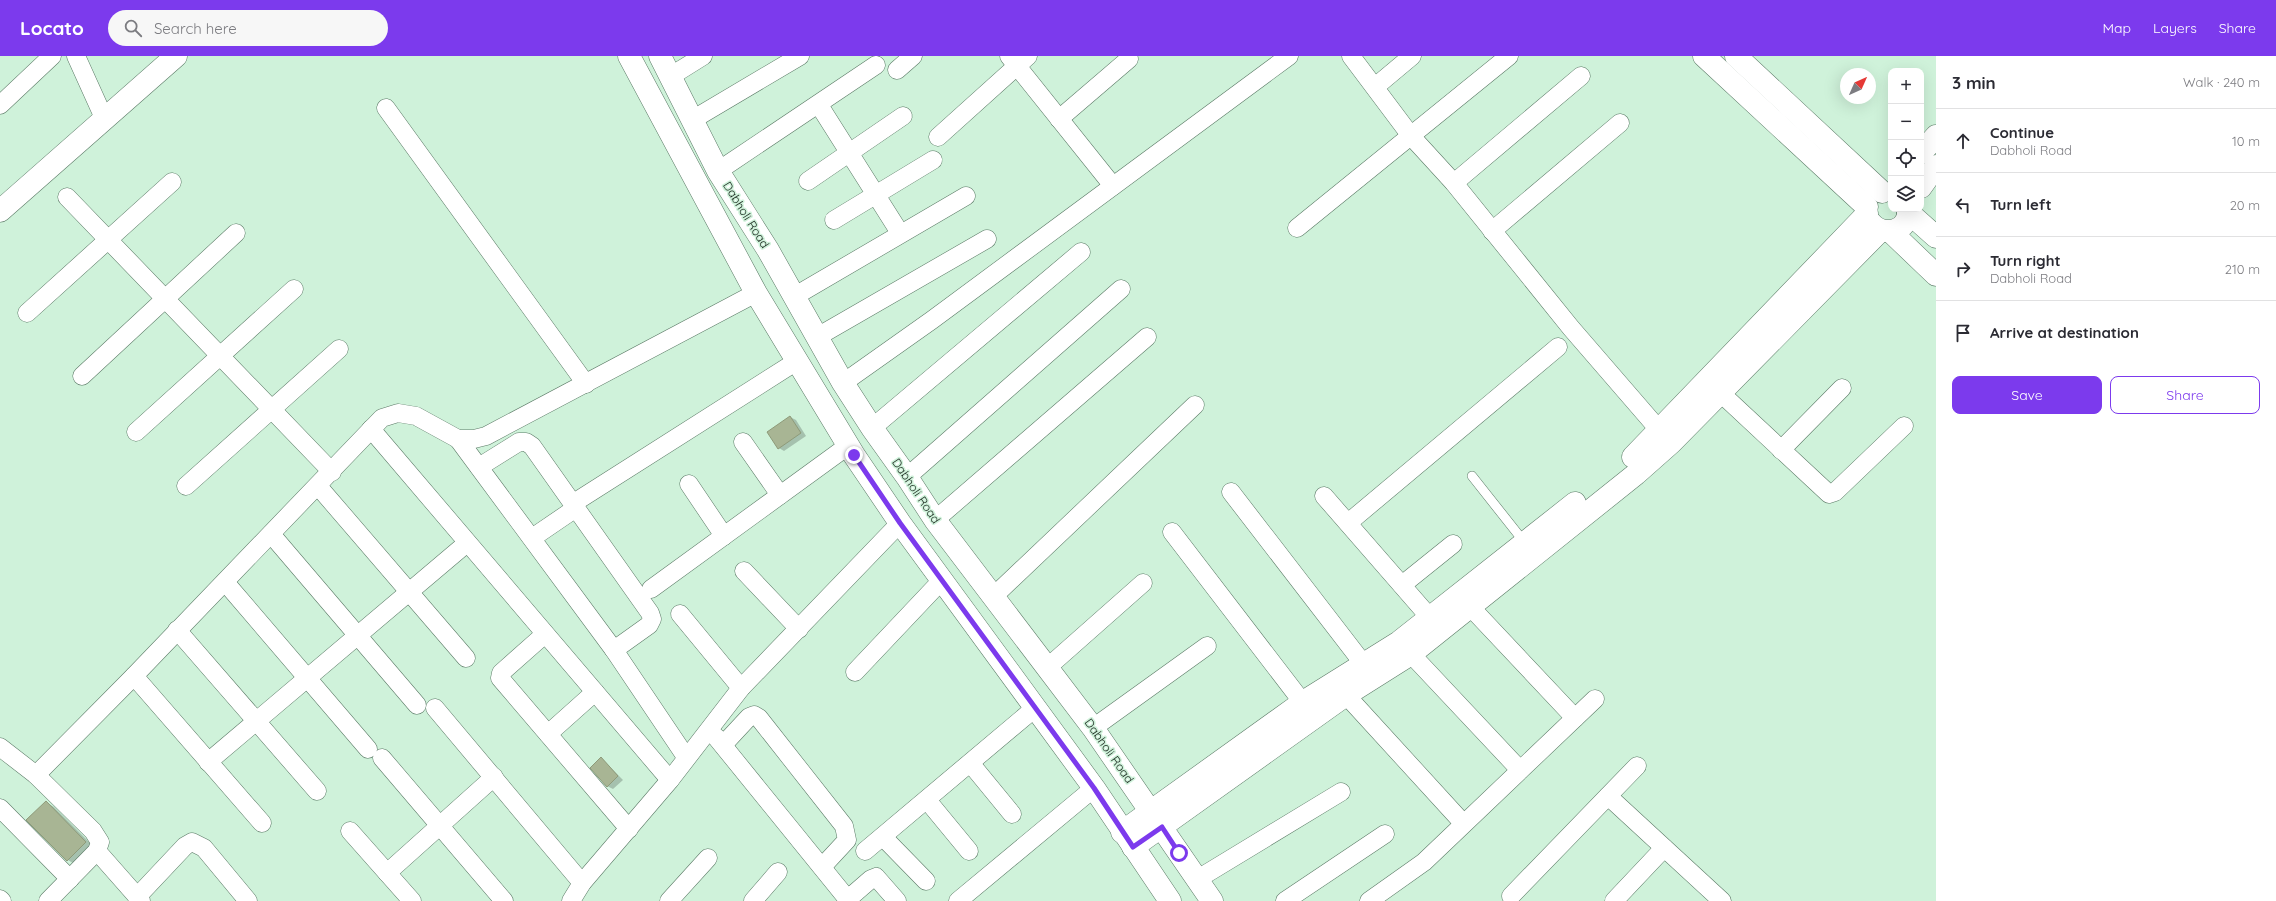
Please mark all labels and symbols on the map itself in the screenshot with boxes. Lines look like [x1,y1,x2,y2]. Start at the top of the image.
north arrow [1840,68,1876,104]
street label: Dabholi Road [720,179,773,251]
route end [845,446,863,464]
street label: Dabholi Road [889,455,944,526]
street label: Dabholi Road [1082,715,1137,786]
route start [1170,844,1188,862]

